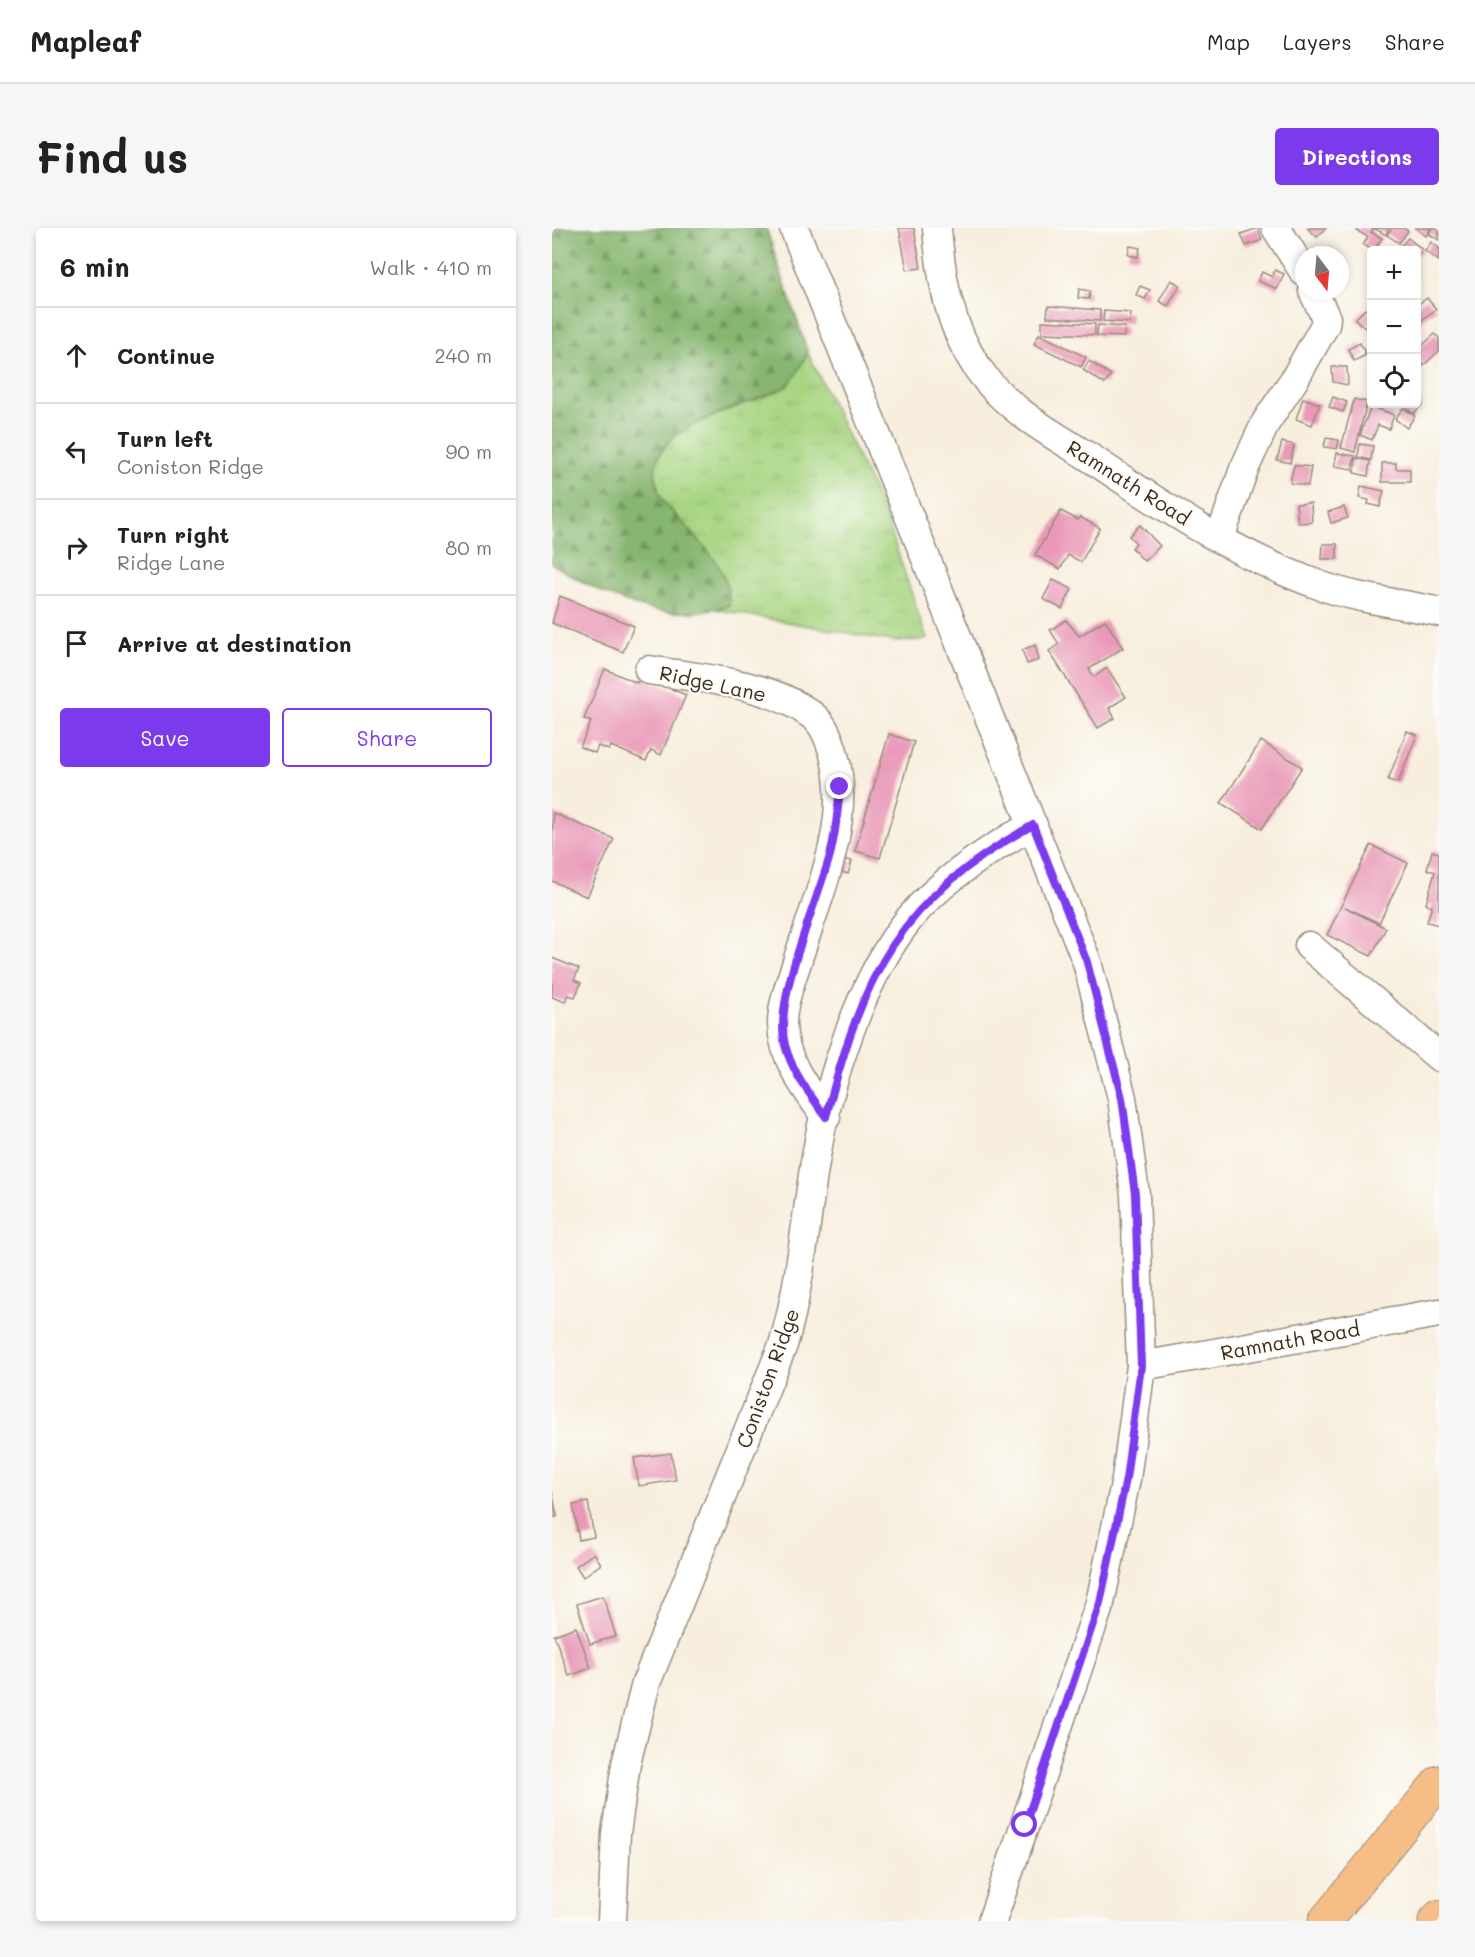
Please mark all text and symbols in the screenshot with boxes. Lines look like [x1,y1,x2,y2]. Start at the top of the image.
text: Mapleaf [30,23,141,59]
text: Map [1207,28,1250,55]
text: Layers [1283,28,1352,55]
text: Share [1385,28,1445,55]
button: Directions [1275,128,1439,185]
text: Find us [36,129,188,184]
north arrow [1295,246,1349,300]
map controls [1367,246,1421,408]
button: + [1367,246,1421,300]
text: 6 min [60,250,129,284]
text: Walk · 410 m [369,254,492,280]
button: − [1367,300,1421,354]
icon: ahead [60,339,93,372]
text: Continue [117,341,215,370]
text: 240 m [434,342,492,368]
button: locate [1367,354,1421,408]
text: Turn left [117,424,213,453]
street label: Ramnath Road [1062,434,1196,530]
icon: left [60,435,93,468]
text: 90 m [446,438,492,464]
text: Coniston Ridge [117,453,264,479]
text: Turn right [117,520,229,549]
icon: right [60,531,93,564]
text: 80 m [445,534,492,560]
text: Ridge Lane [117,549,225,575]
icon: arrive [60,627,93,660]
text: Arrive at destination [117,629,352,658]
street label: Ridge Lane [657,659,769,707]
button: Save [60,708,270,767]
button: Share [282,708,492,767]
route end [826,773,852,799]
street label: Coniston Ridge [730,1305,804,1451]
street label: Ramnath Road [1218,1315,1362,1365]
route start [1011,1811,1037,1837]

